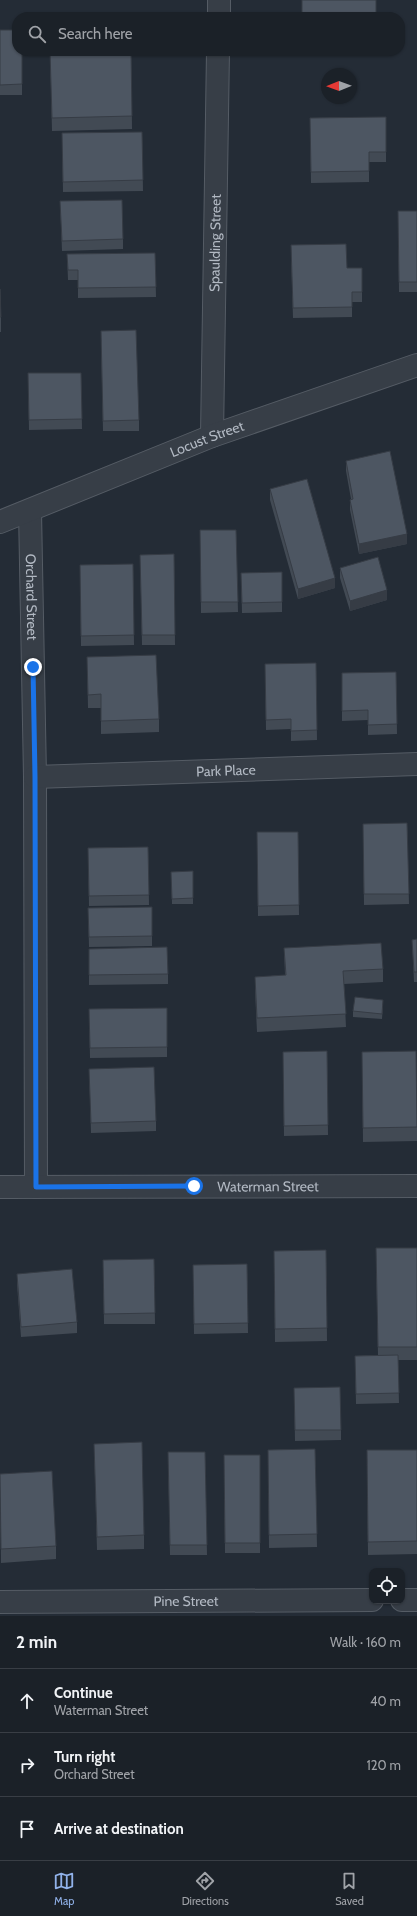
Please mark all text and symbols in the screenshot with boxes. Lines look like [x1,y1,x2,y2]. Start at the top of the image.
search box [12,12,405,56]
icon: search [26,23,48,45]
text: Search here [58,25,133,43]
north arrow [321,68,357,104]
street label: Spaulding Street [205,194,225,292]
street label: Locust Street [167,417,247,461]
street label: Orchard Street [22,553,41,641]
route end [24,658,42,676]
street label: Park Place [196,760,256,781]
route start [185,1177,203,1195]
street label: Waterman Street [217,1177,319,1195]
map controls [369,1568,405,1604]
button: locate [369,1568,405,1604]
street label: Pine Street [153,1592,219,1610]
text: 2 min [16,1632,57,1652]
text: Walk · 160 m [330,1634,401,1650]
text: Continue [54,1684,113,1702]
icon: ahead [16,1690,38,1712]
text: 40 m [370,1693,401,1709]
text: Waterman Street [54,1702,148,1718]
text: Turn right [54,1748,115,1766]
icon: right [16,1754,38,1776]
text: 120 m [367,1757,401,1773]
text: Orchard Street [54,1766,135,1782]
icon: arrive [16,1818,38,1840]
text: Arrive at destination [54,1820,184,1838]
tab: Map [53,1870,75,1908]
tab: Directions [182,1870,229,1908]
tab: Saved [335,1870,364,1908]

